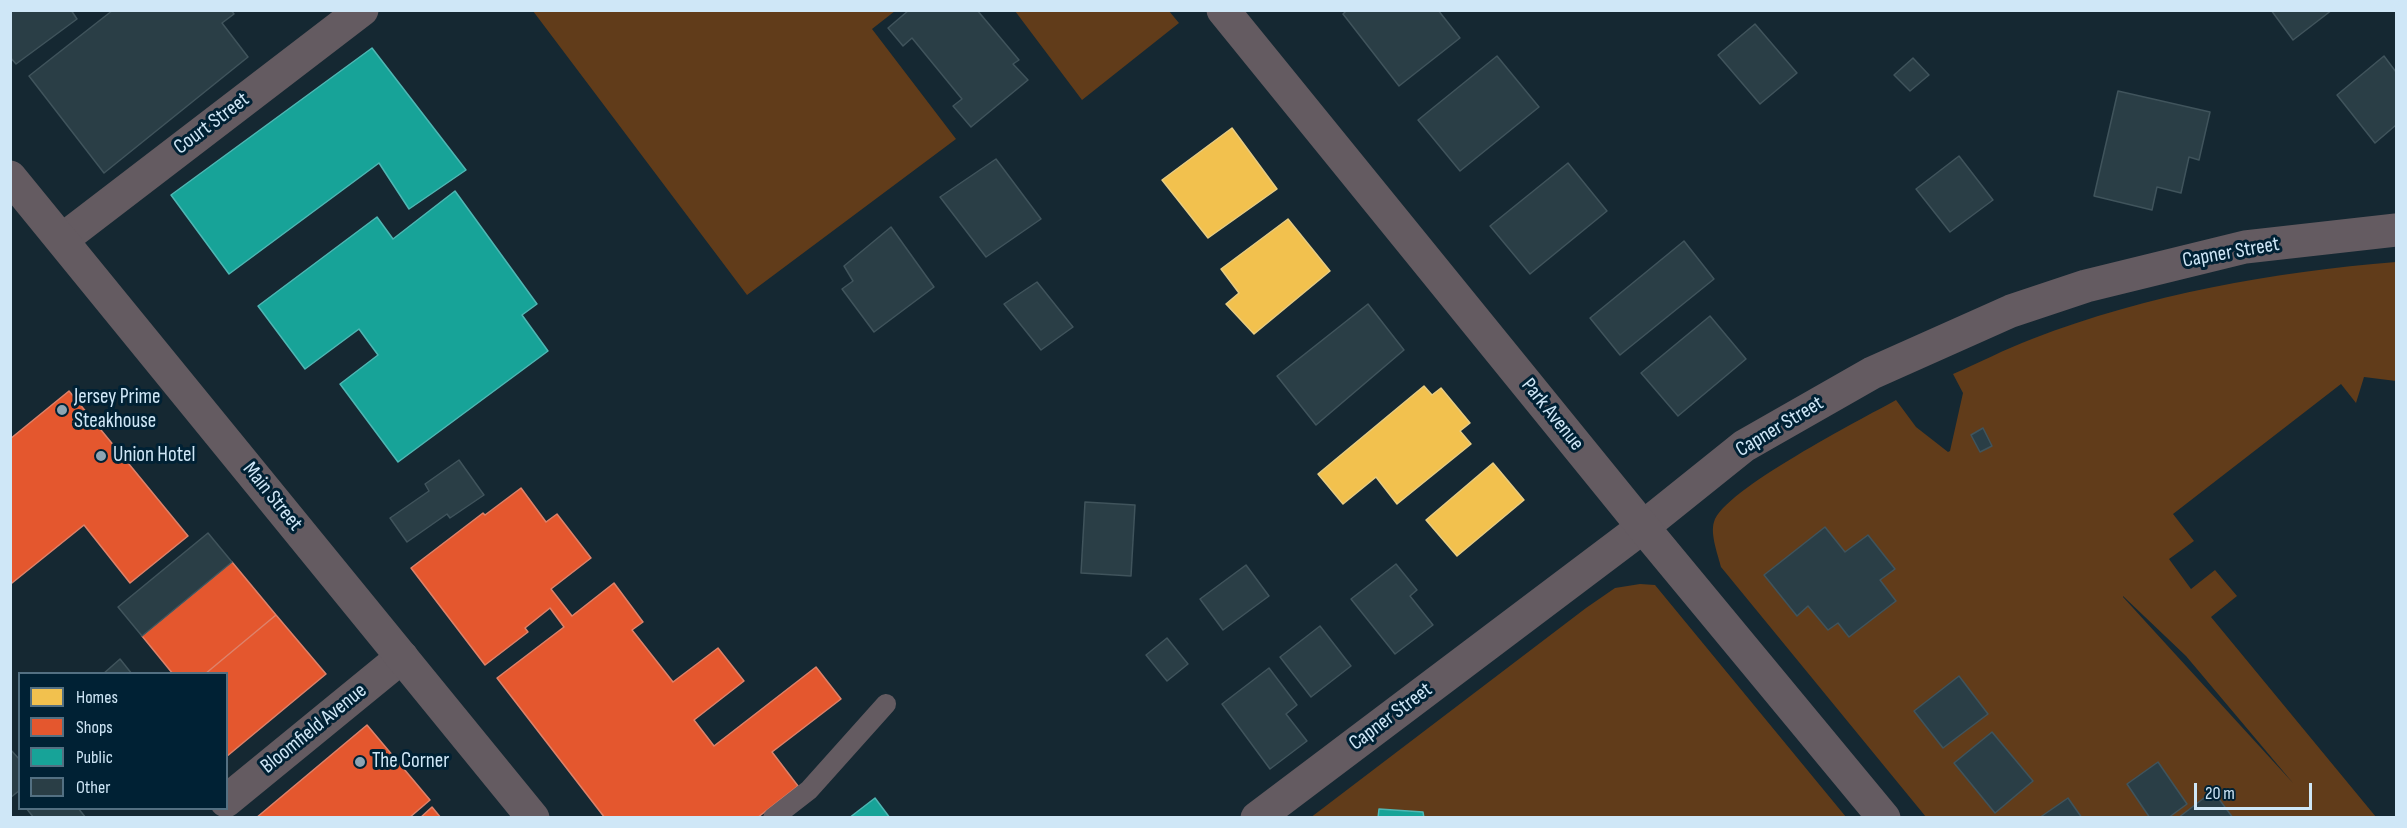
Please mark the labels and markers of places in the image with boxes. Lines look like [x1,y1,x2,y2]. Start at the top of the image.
place label: Jersey Prime Steakhouse [74,385,160,435]
marker: Jersey Prime Steakhouse [55,403,69,417]
place label: Union Hotel [113,443,195,469]
marker: Union Hotel [94,449,108,463]
place label: The Corner [372,749,449,775]
marker: The Corner [353,755,367,769]

